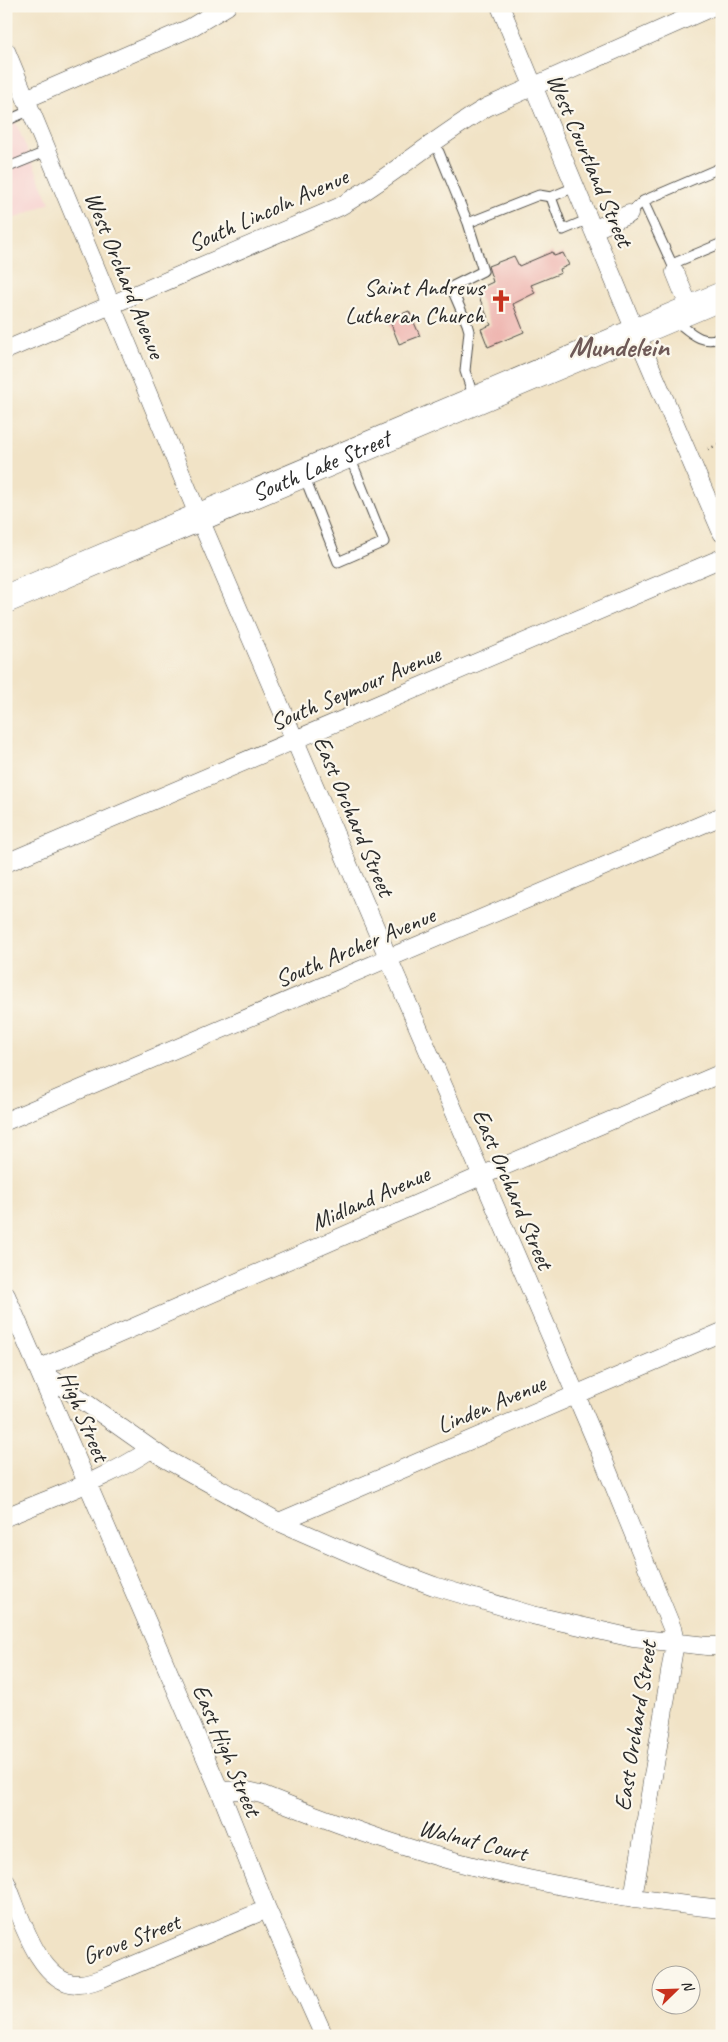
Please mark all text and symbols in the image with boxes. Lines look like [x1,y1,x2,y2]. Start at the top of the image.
street label: West Courtland Street [540,69,641,253]
street label: South Lincoln Avenue [183,160,355,259]
street label: West Orchard Avenue [78,187,173,365]
place label: Saint Andrews Lutheran Church [345,272,487,330]
church icon: Saint Andrews Lutheran Church [488,288,514,314]
district label: Mundelein [569,328,671,365]
street label: South Lake Street [247,422,397,508]
street label: South Seymour Avenue [265,638,447,737]
street label: East Orchard Street [307,731,402,903]
street label: South Archer Avenue [270,899,442,994]
street label: East Orchard Street [466,1104,561,1276]
street label: Midland Avenue [306,1158,436,1237]
street label: High Street [52,1366,117,1468]
street label: Linden Avenue [432,1367,552,1440]
street label: East Orchard Street [607,1637,664,1813]
street label: East High Street [186,1680,269,1822]
street label: Walnut Court [416,1812,532,1868]
street label: Grove Street [78,1906,186,1971]
north arrow [650,1964,700,2014]
text: N [678,1978,698,1995]

